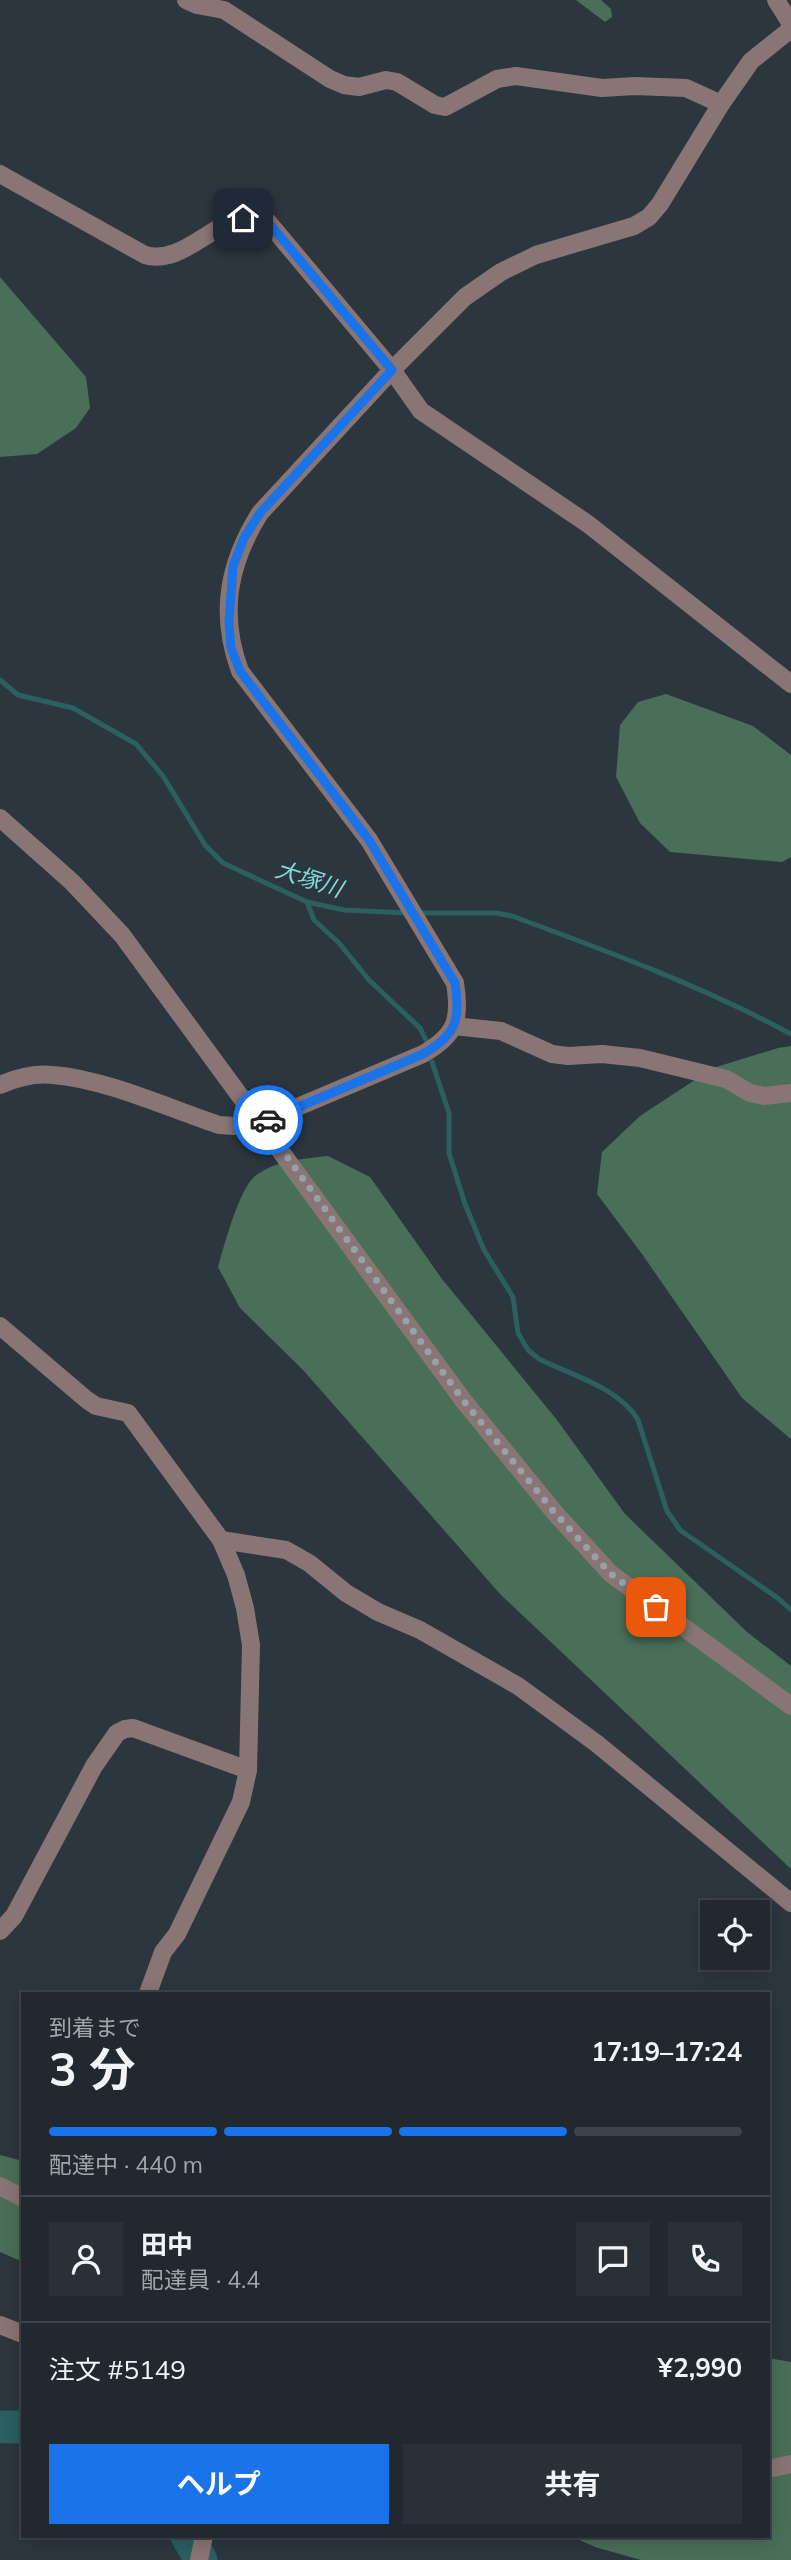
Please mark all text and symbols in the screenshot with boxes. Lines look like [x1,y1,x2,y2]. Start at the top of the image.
pin [213,188,273,248]
icon: home [224,199,262,237]
water label: 大塚川 [272,854,349,904]
courier [233,1085,303,1155]
icon: car [249,1101,287,1139]
pin [626,1577,686,1637]
icon: bag [637,1588,675,1626]
map controls [700,1900,770,1970]
button: locate [700,1900,770,1970]
text: 到着まで [49,2013,141,2042]
text: 17:19–17:24 [591,2035,742,2068]
text: 3 分 [49,2040,135,2098]
text: 配達中 · 440 m [49,2150,203,2179]
button: person [49,2222,123,2296]
button: chat [576,2222,650,2296]
button: phone [668,2222,742,2296]
text: 田中 [141,2228,193,2261]
text: 配達員 · 4.4 [141,2265,260,2294]
text: ¥2,990 [658,2351,742,2384]
text: 注文 #5149 [49,2353,186,2386]
button: ヘルプ [49,2444,389,2524]
button: 共有 [403,2444,742,2524]

